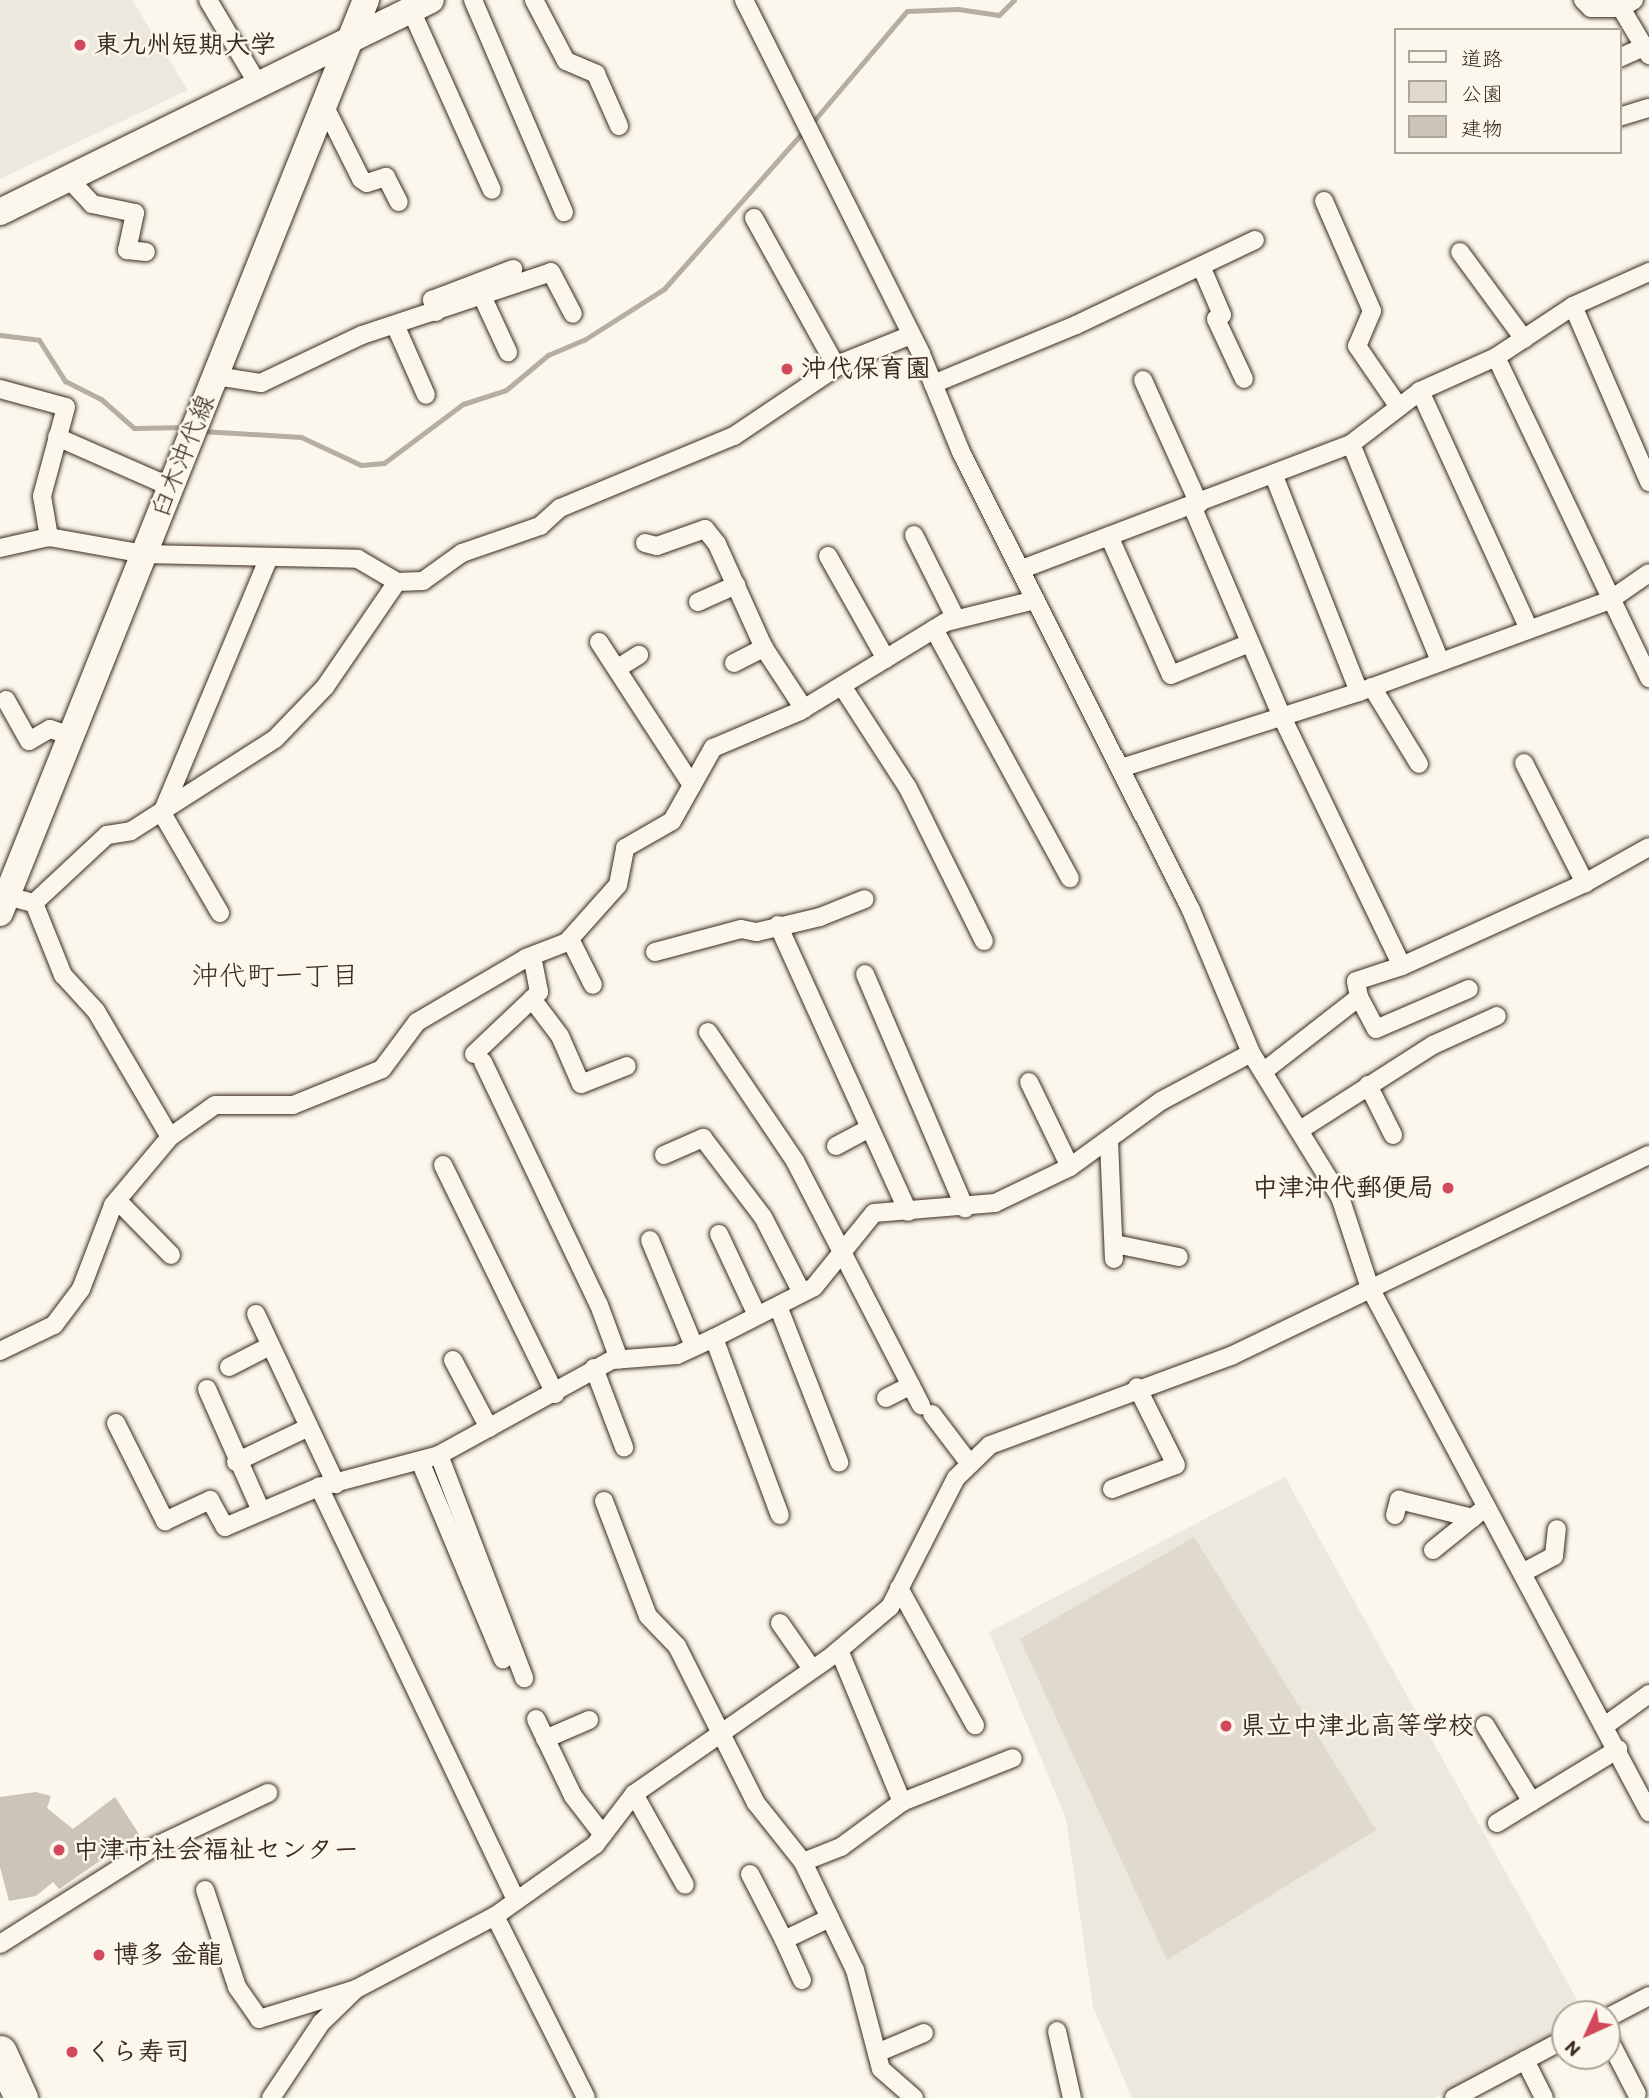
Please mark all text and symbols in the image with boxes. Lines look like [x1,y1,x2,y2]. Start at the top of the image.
legend [1394,28,1621,154]
place label: 東九州短期大学 [94,29,276,61]
marker: 東九州短期大学 [72,37,88,53]
text: 道路 [1461,46,1503,71]
text: 公園 [1461,81,1503,106]
text: 建物 [1461,116,1503,141]
place label: 沖代保育園 [801,353,931,385]
marker: 沖代保育園 [779,361,795,377]
street label: 臼木沖代線 [144,390,222,522]
district label: 沖代町一丁目 [191,958,359,992]
place label: 中津沖代郵便局 [1252,1172,1434,1204]
marker: 中津沖代郵便局 [1440,1180,1456,1196]
place label: 県立中津北高等学校 [1240,1710,1474,1742]
marker: 県立中津北高等学校 [1218,1718,1234,1734]
place label: 中津市社会福祉センター [73,1834,359,1866]
marker: 中津市社会福祉センター [51,1842,67,1858]
place label: 博多 金龍 [113,1939,223,1971]
marker: 博多 金龍 [91,1947,107,1963]
north arrow [1551,2000,1621,2070]
place label: くら寿司 [86,2036,190,2068]
text: N [1560,2036,1585,2061]
marker: くら寿司 [64,2044,80,2060]

